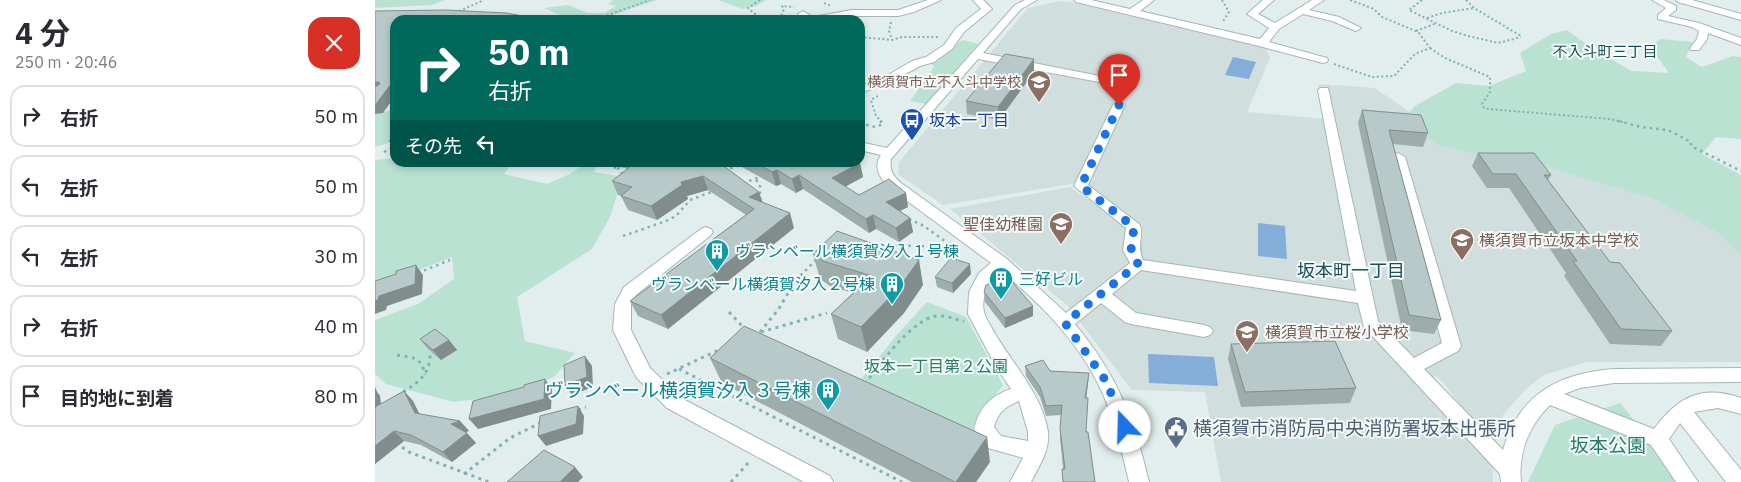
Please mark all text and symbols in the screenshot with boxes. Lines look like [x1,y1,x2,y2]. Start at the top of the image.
text: 4 分 [15,13,70,52]
button: close [308,17,360,69]
text: 50 m [488,29,570,75]
icon: right [405,35,470,100]
district label: 不入斗町三丁目 [1552,42,1658,61]
text: 250 m · 20:46 [15,52,117,72]
pin [1098,54,1140,105]
icon: arrive [1105,61,1133,89]
school or university icon: 横須賀市立不入斗中学校 [1026,69,1052,103]
place label: 横須賀市立不入斗中学校 [867,73,1021,91]
text: 右折 [488,76,532,105]
icon: right [17,102,45,130]
text: 50 m [314,104,358,128]
text: 右折 [60,106,98,130]
bus stop icon: 坂本一丁目 [899,107,925,141]
place label: 坂本一丁目 [929,110,1009,130]
icon: left [472,130,500,158]
text: その先 [405,134,462,158]
icon: left [17,172,45,200]
text: 50 m [314,174,358,198]
text: 左折 [60,176,98,200]
school or university icon: 聖佳幼稚園 [1048,211,1074,245]
place label: 聖佳幼稚園 [963,214,1043,234]
school or university icon: 横須賀市立坂本中学校 [1449,227,1475,261]
place label: 横須賀市立坂本中学校 [1479,230,1639,250]
building icon: ヴランベール横須賀汐入１号棟 [704,238,730,272]
place label: ヴランベール横須賀汐入１号棟 [735,241,959,261]
icon: left [17,242,45,270]
text: 30 m [314,244,358,268]
text: 左折 [60,246,98,270]
district label: 坂本町一丁目 [1297,259,1405,282]
building icon: 三好ビル [988,266,1014,300]
place label: 三好ビル [1019,269,1083,289]
building icon: ヴランベール横須賀汐入２号棟 [879,271,905,305]
place label: ヴランベール横須賀汐入２号棟 [651,274,875,294]
icon: right [17,312,45,340]
text: 40 m [314,314,358,338]
text: 右折 [60,316,98,340]
school or university icon: 横須賀市立桜小学校 [1234,319,1260,353]
place label: 横須賀市立桜小学校 [1265,322,1409,342]
park label: 坂本一丁目第２公園 [864,356,1008,376]
building icon: ヴランベール横須賀汐入３号棟 [815,377,841,411]
place label: ヴランベール横須賀汐入３号棟 [545,378,811,402]
icon: arrive [17,382,45,410]
text: 80 m [314,384,358,408]
text: 目的地に到着 [60,386,174,410]
position arrow [1098,400,1150,452]
public building icon: 横須賀市消防局中央消防署坂本出張所 [1163,415,1189,449]
place label: 横須賀市消防局中央消防署坂本出張所 [1193,416,1516,440]
park label: 坂本公園 [1570,433,1646,457]

